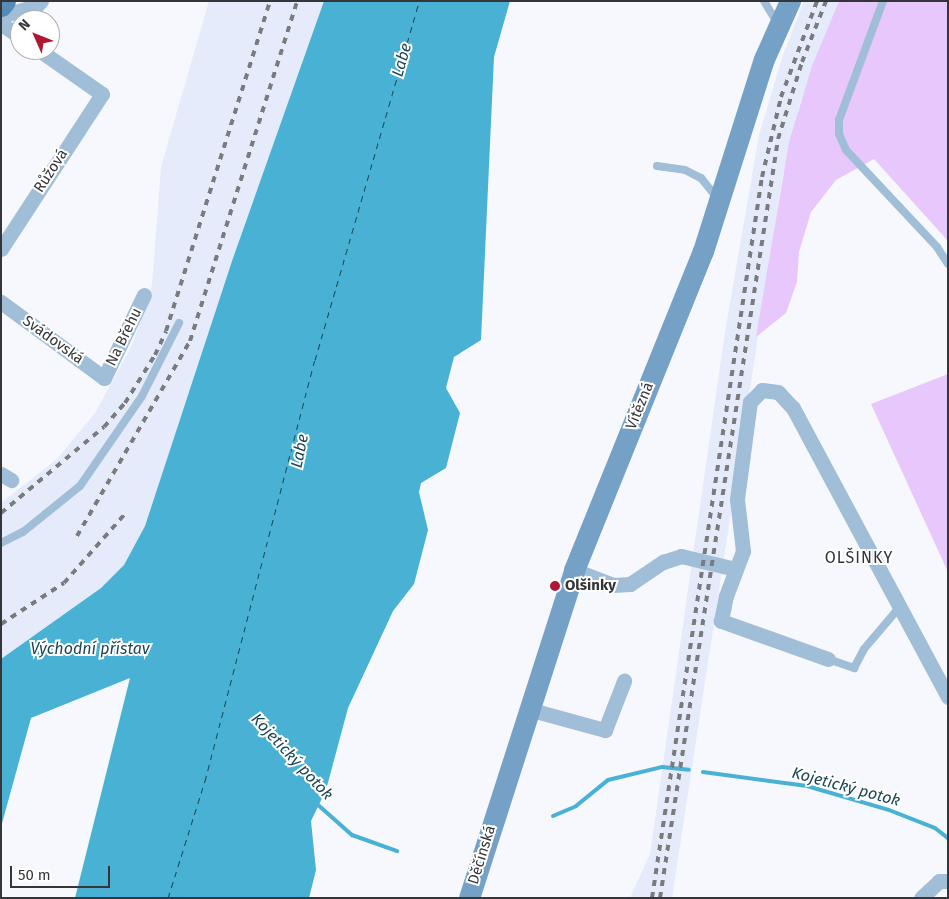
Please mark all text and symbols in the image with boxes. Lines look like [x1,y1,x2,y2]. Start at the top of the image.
north arrow [10,10,60,60]
text: N [15,16,34,34]
water label: Labe [388,41,416,79]
street label: Růžová [30,146,72,196]
street label: Na Břehu [102,305,146,369]
street label: Svádovská [19,312,87,368]
street label: Vítězná [622,380,658,432]
water label: Labe [287,432,313,470]
district label: OLŠINKY [824,548,894,568]
place label: Olšinky [565,577,616,595]
marker: Olšinky [549,580,561,592]
water label: Východní přístav [30,639,150,659]
water label: Kojetický potok [247,710,337,804]
water label: Kojetický potok [790,763,902,811]
street label: Děčínská [465,823,499,887]
scale bar [12,856,112,888]
text: 50 m [18,866,51,884]

